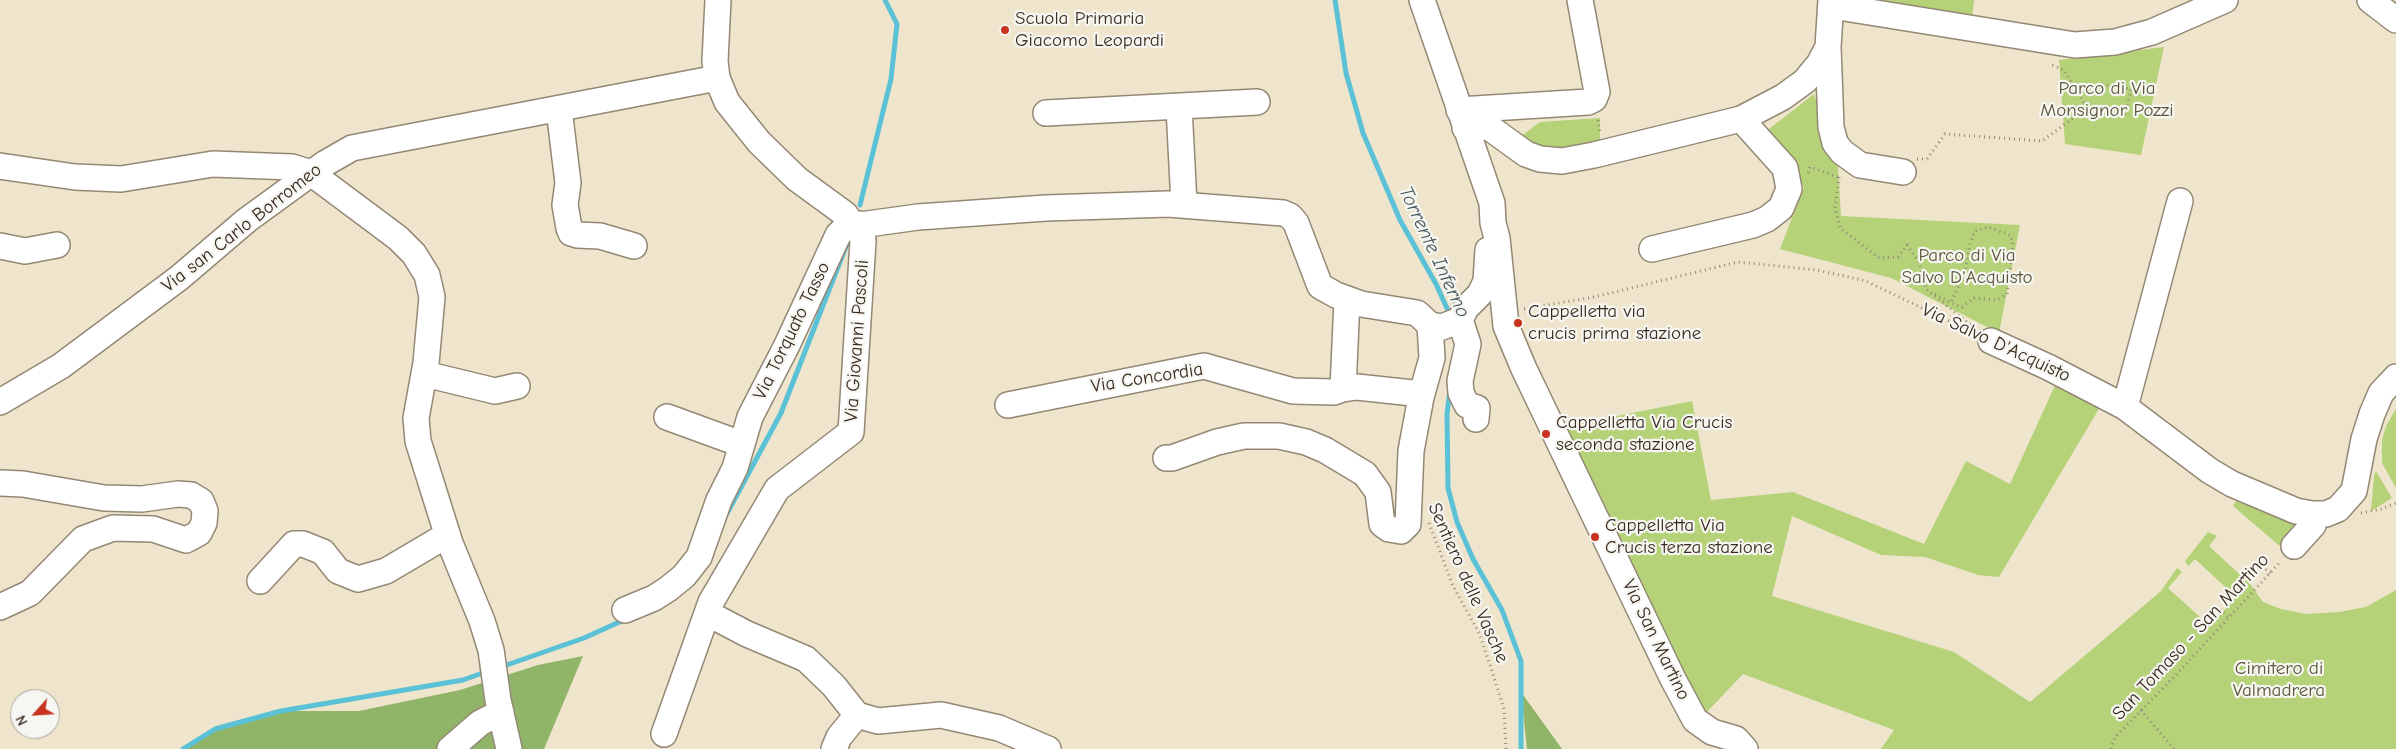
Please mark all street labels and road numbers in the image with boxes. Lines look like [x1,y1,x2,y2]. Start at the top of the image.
street label: Via san Carlo Borromeo [158,158,326,298]
street label: Via Torquato Tasso [749,258,835,404]
street label: Via Giovanni Pascoli [840,259,874,423]
street label: Via Salvo D'Acquisto [1918,299,2074,387]
street label: Via Concordia [1089,358,1205,398]
street label: Sentiero delle Vasche [1422,499,1514,667]
street label: San Tomaso - San Martino [2108,549,2274,725]
street label: Via San Martino [1617,576,1695,704]

